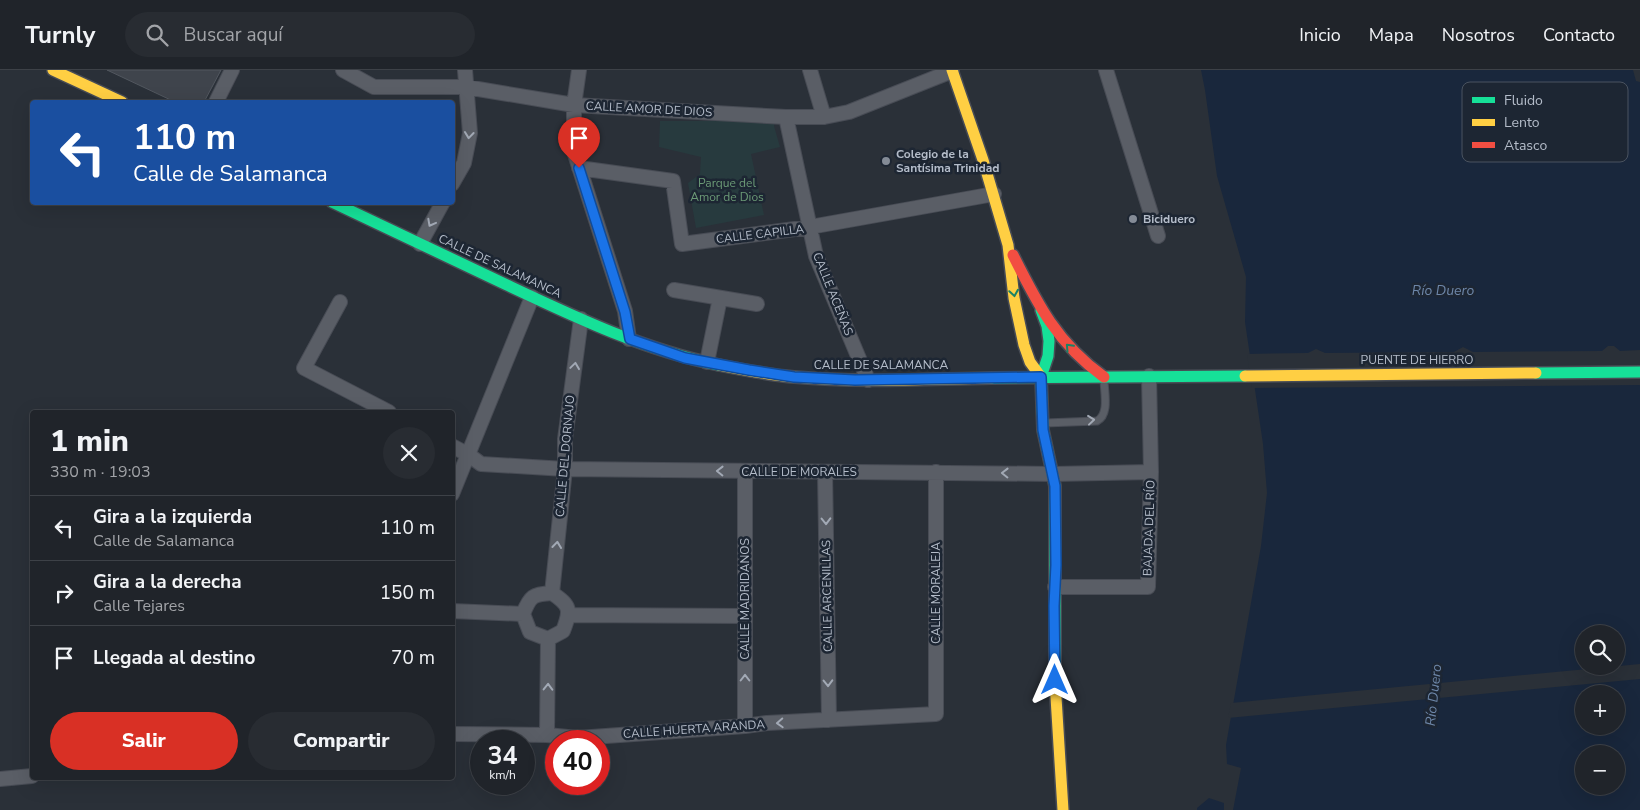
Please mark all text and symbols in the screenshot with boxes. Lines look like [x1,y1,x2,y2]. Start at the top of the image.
search box [125,12,475,57]
text: Turnly [25,19,95,51]
icon: search [143,21,171,49]
text: Buscar aquí [183,22,283,48]
text: Inicio [1299,23,1341,47]
text: Mapa [1369,23,1414,47]
text: Nosotros [1442,23,1515,47]
text: Contacto [1543,23,1615,47]
legend [1462,82,1628,162]
text: Fluido [1504,91,1543,110]
street label: CALLE AMOR DE DIOS [585,98,713,120]
text: Lento [1504,113,1540,132]
text: 110 m [133,114,236,161]
pin [558,117,600,168]
icon: left [50,120,115,185]
icon: arrive [565,124,593,152]
one-way arrow [464,132,475,140]
text: Atasco [1504,136,1547,155]
place label: Colegio de la Santísima Trinidad [896,146,999,176]
marker: Colegio de la Santísima Trinidad [880,155,892,167]
text: Calle de Salamanca [133,159,328,189]
park label: Parque del Amor de Dios [690,175,764,205]
place label: Biciduero [1143,211,1195,227]
marker: Biciduero [1127,213,1139,225]
one-way arrow [428,218,438,227]
street label: CALLE CAPILLA [715,221,805,247]
street label: CALLE DE SALAMANCA [436,230,564,302]
street label: CALLE ACEÑAS [809,250,857,338]
water label: Río Duero [1412,281,1474,300]
one-way arrow [1008,289,1018,298]
one-way arrow [1066,344,1075,353]
street label: PUENTE DE HIERRO [1361,352,1473,368]
street label: CALLE DE SALAMANCA [814,357,948,373]
one-way arrow [569,362,580,370]
street label: CALLE DEL DORNAJO [552,394,578,518]
one-way arrow [1087,415,1095,426]
text: 1 min [50,421,129,462]
button: close [383,427,435,479]
text: 330 m · 19:03 [50,461,151,483]
street label: CALLE DE MORALES [741,464,857,480]
one-way arrow [715,466,723,476]
one-way arrow [1000,468,1008,479]
street label: BAJADA DEL RÍO [1139,480,1159,576]
text: Gira a la izquierda [93,504,252,530]
icon: left [50,514,78,542]
text: 110 m [380,515,435,541]
one-way arrow [821,517,831,525]
text: Calle de Salamanca [93,530,235,552]
street label: CALLE MADRIDANOS [737,538,753,660]
street label: CALLE ARCENILLAS [818,540,836,652]
one-way arrow [551,541,562,549]
street label: CALLE MORALEJA [928,542,944,644]
text: Gira a la derecha [93,569,242,595]
icon: right [50,579,78,607]
text: 150 m [380,580,435,606]
text: Calle Tejares [93,595,185,617]
map controls [1575,625,1625,795]
button: search [1575,625,1625,675]
icon: arrive [50,644,78,672]
text: Llegada al destino [93,645,255,671]
text: 70 m [391,645,435,671]
position arrow [1028,653,1080,705]
water label: Río Duero [1421,663,1446,727]
one-way arrow [740,673,750,681]
one-way arrow [823,679,834,687]
one-way arrow [542,682,553,690]
button: + [1575,685,1625,735]
button: Salir [50,712,238,770]
button: Compartir [248,712,435,770]
street label: CALLE HUERTA ARANDA [622,716,766,742]
one-way arrow [776,717,784,728]
speed limit sign: 40 [545,730,610,795]
text: 34 [487,739,518,773]
button: − [1575,745,1625,795]
text: km/h [489,767,516,783]

